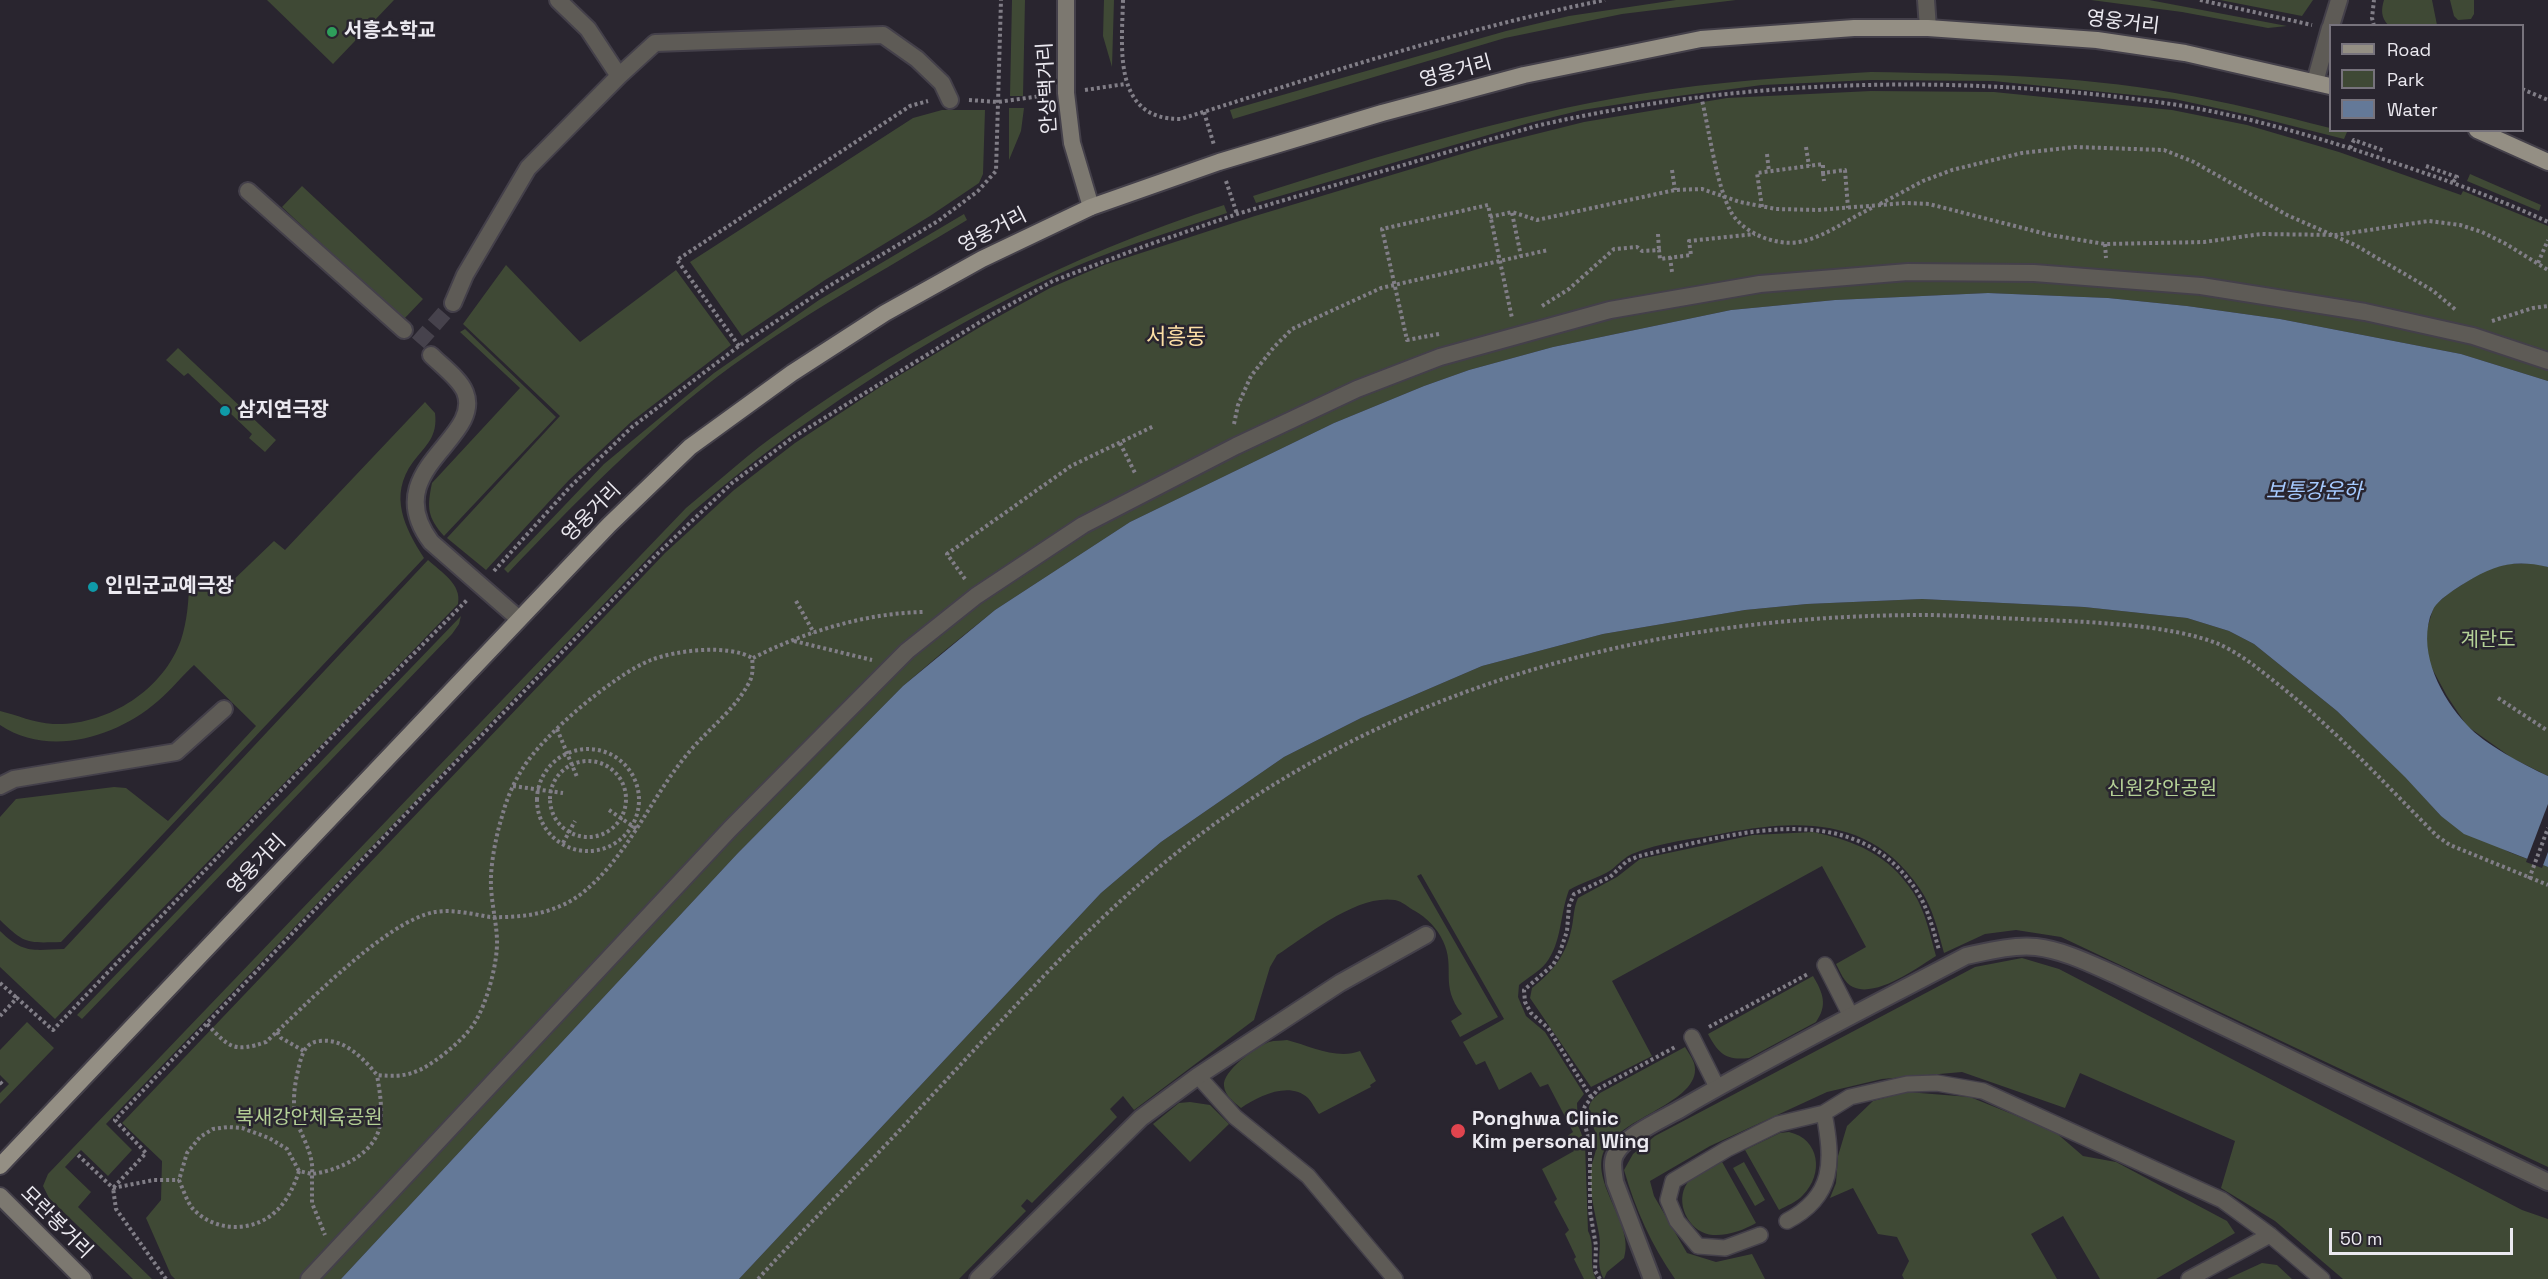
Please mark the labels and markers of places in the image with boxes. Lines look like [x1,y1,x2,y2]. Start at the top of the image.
place label: 서흥소학교 [344,20,436,44]
marker: 서흥소학교 [325,25,339,39]
place label: 삼지연극장 [237,399,329,423]
marker: 삼지연극장 [218,404,232,418]
place label: 인민군교예극장 [105,575,234,599]
marker: 인민군교예극장 [86,580,100,594]
place label: Ponghwa Clinic Kim personal Wing [1472,1108,1649,1155]
marker: Ponghwa Clinic Kim personal Wing [1449,1122,1467,1140]

